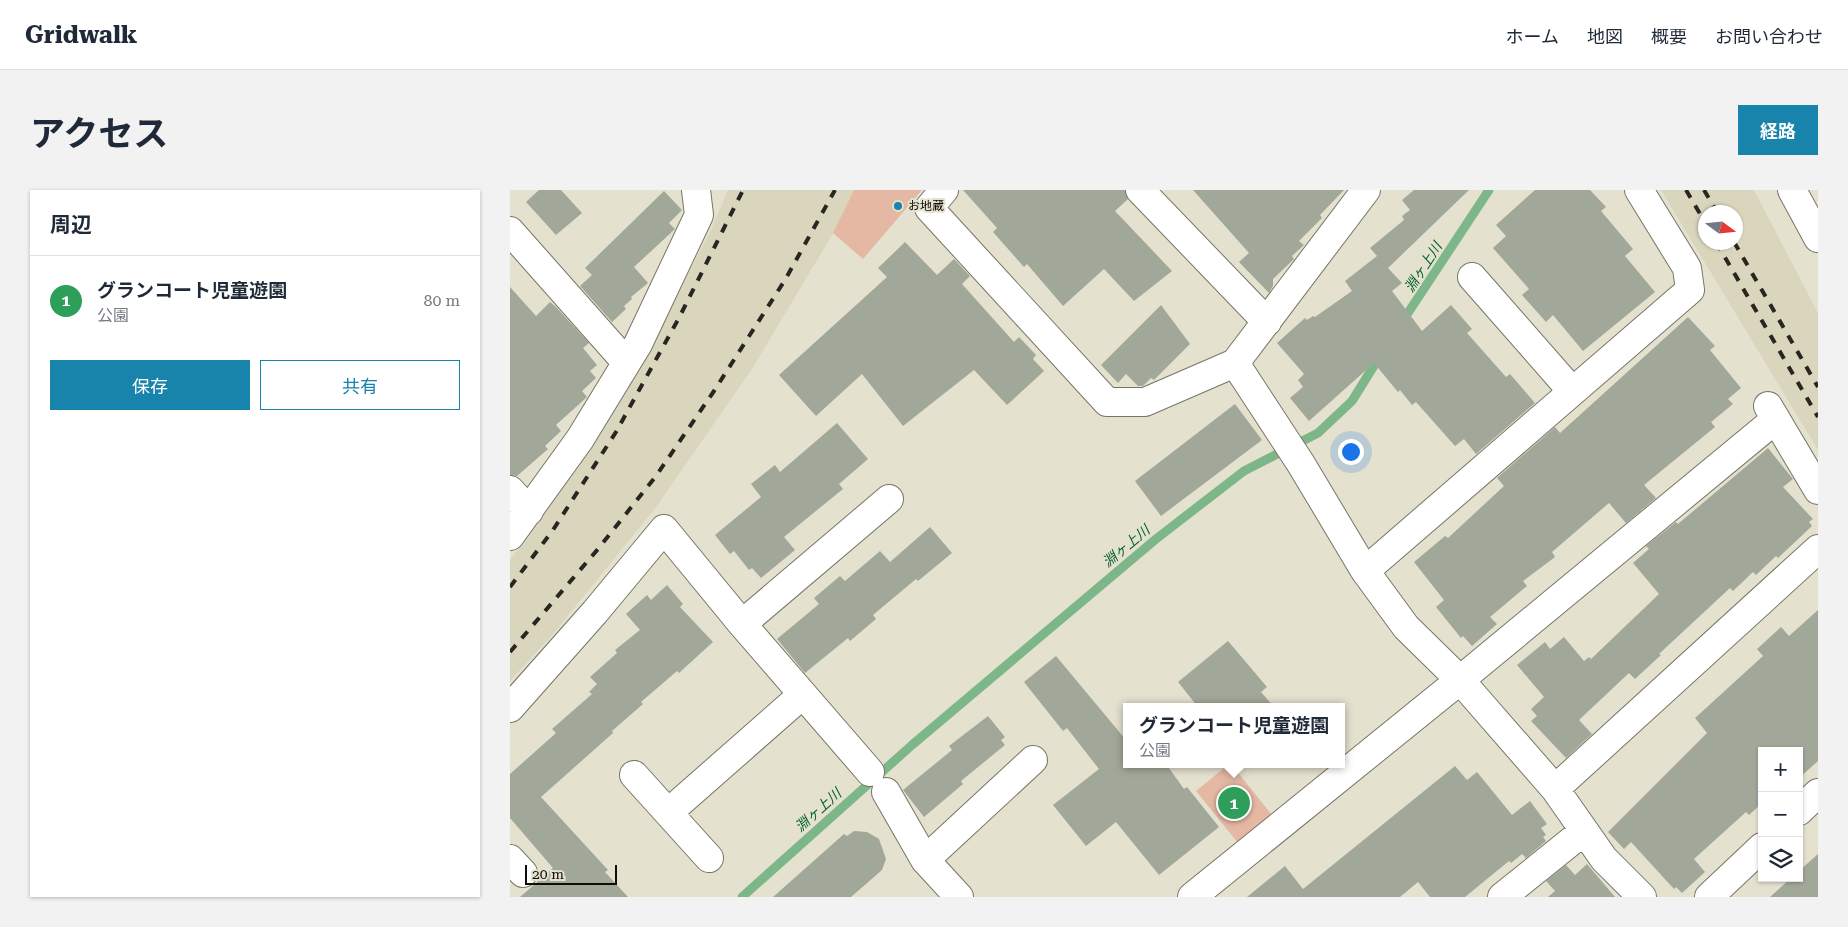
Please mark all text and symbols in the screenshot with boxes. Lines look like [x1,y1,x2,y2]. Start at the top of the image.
text: Gridwalk [25,21,137,49]
text: ホーム [1506,26,1559,47]
text: 地図 [1587,26,1623,47]
text: 概要 [1651,26,1687,47]
text: お問い合わせ [1715,26,1823,47]
button: 経路 [1738,105,1818,155]
text: アクセス [30,114,168,155]
place label: お地蔵 [908,199,944,213]
marker: お地蔵 [892,200,904,212]
north arrow [1698,205,1743,250]
text: 周辺 [50,213,92,237]
water label: 淵ヶ上川 [1401,237,1446,295]
text: グランコート児童遊園 [97,279,287,302]
text: 1 [62,291,70,310]
text: 80 m [423,291,460,310]
text: 公園 [97,306,129,325]
button: 保存 [50,360,250,410]
button: 共有 [260,360,460,410]
your location [1338,439,1364,465]
water label: 淵ヶ上川 [1099,521,1154,570]
popup [1123,703,1345,768]
text: グランコート児童遊園 [1139,714,1329,737]
text: 公園 [1139,741,1171,760]
map controls [1758,747,1803,882]
button: + [1758,747,1803,792]
water label: 淵ヶ上川 [792,784,846,835]
pin: 1 [1218,784,1250,822]
button: − [1758,792,1803,837]
button: layers [1758,837,1803,882]
scale bar [525,862,618,885]
text: 20 m [532,866,564,882]

